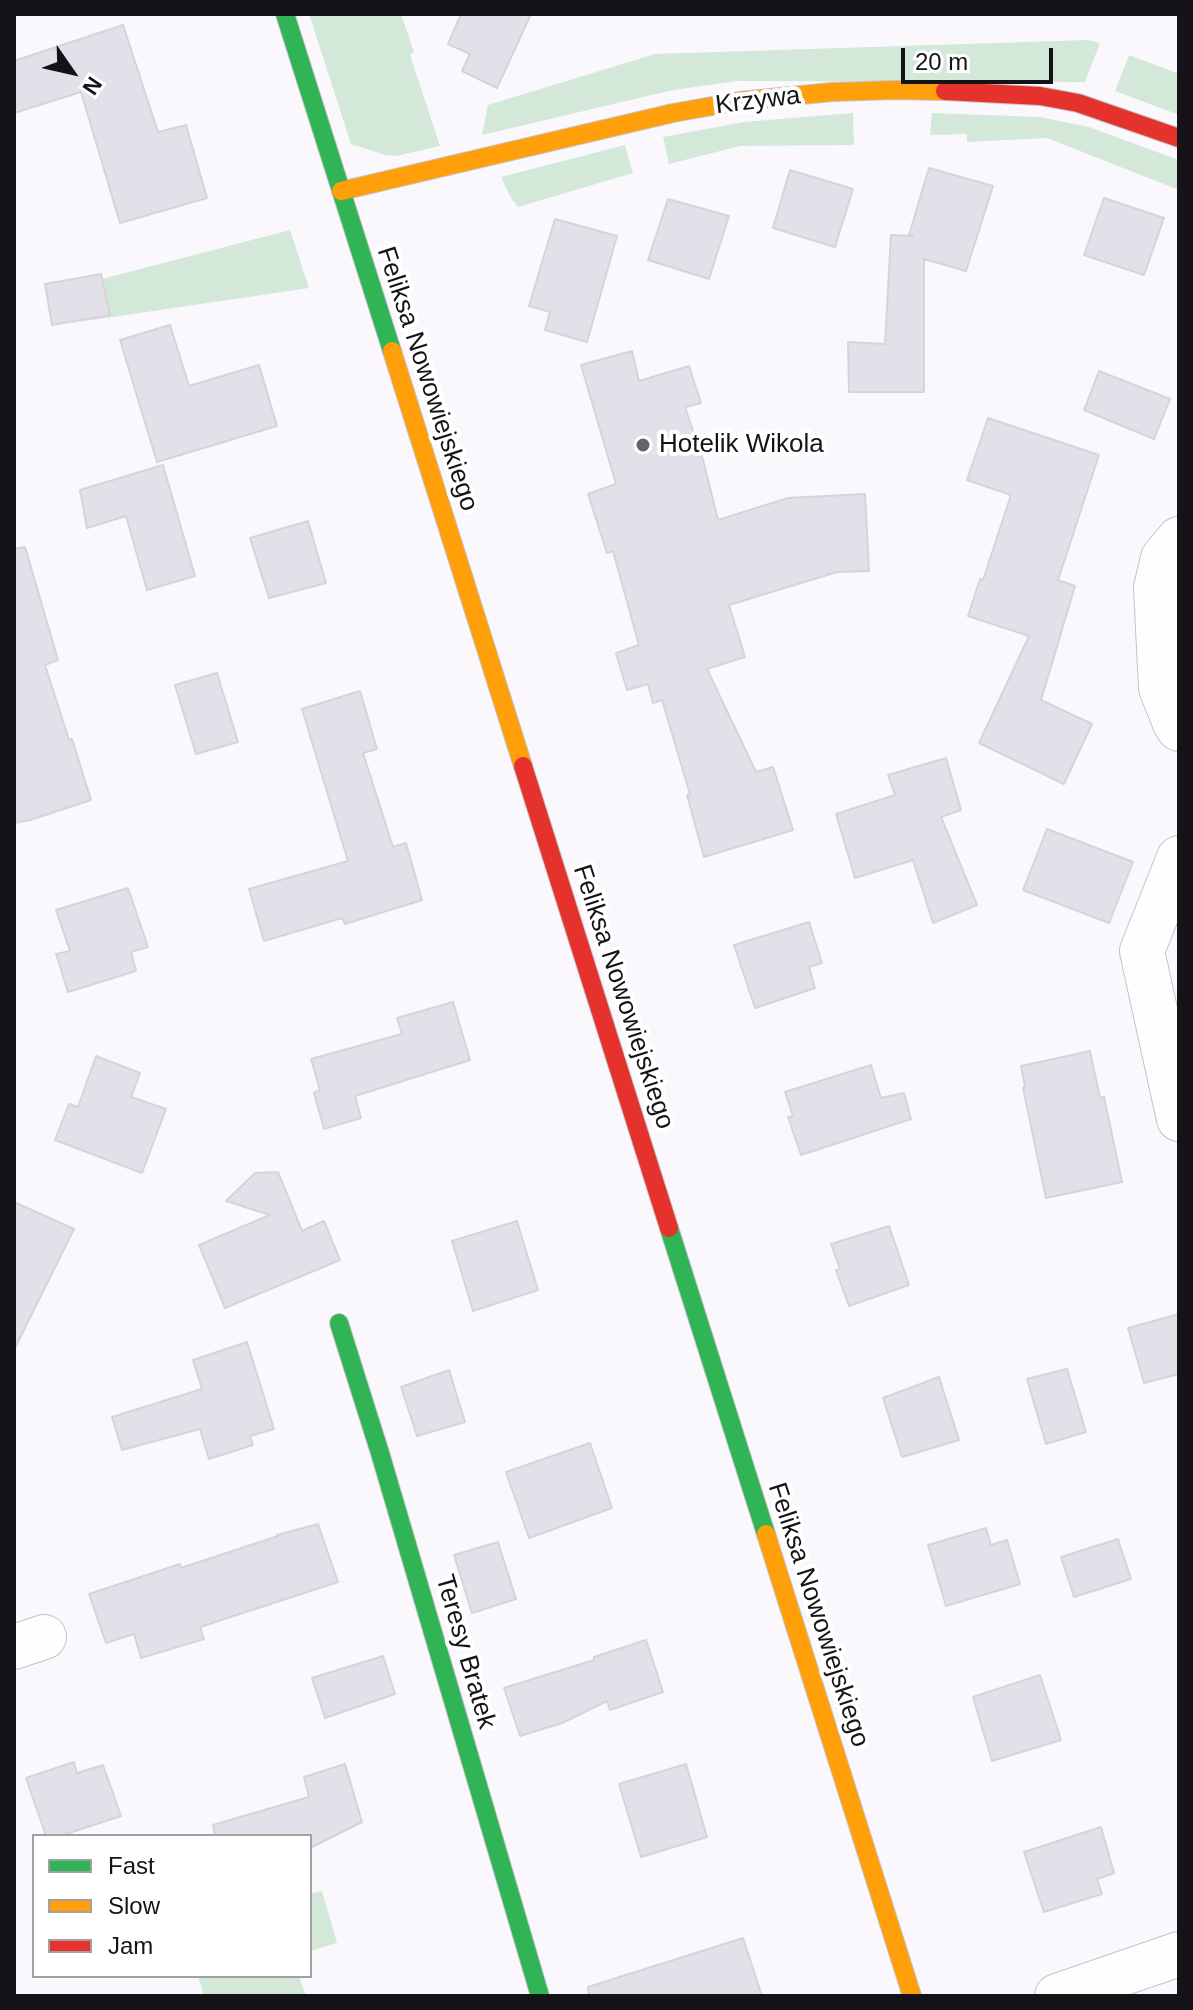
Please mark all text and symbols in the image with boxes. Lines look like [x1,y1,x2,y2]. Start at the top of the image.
north arrow [32,32,112,112]
scale bar [905,32,1057,82]
text: 20 m [915,48,968,75]
text: N [78,72,107,99]
street label: Krzywa [714,80,802,122]
street label: Feliksa Nowowiejskiego [370,243,484,515]
place label: Hotelik Wikola [659,429,824,461]
marker: Hotelik Wikola [634,436,652,454]
street label: Feliksa Nowowiejskiego [566,861,680,1133]
street label: Feliksa Nowowiejskiego [761,1479,875,1751]
street label: Teresy Bratek [428,1571,502,1733]
legend [32,1834,312,1978]
text: Fast [108,1852,155,1879]
text: Slow [108,1892,160,1919]
text: Jam [108,1932,153,1959]

